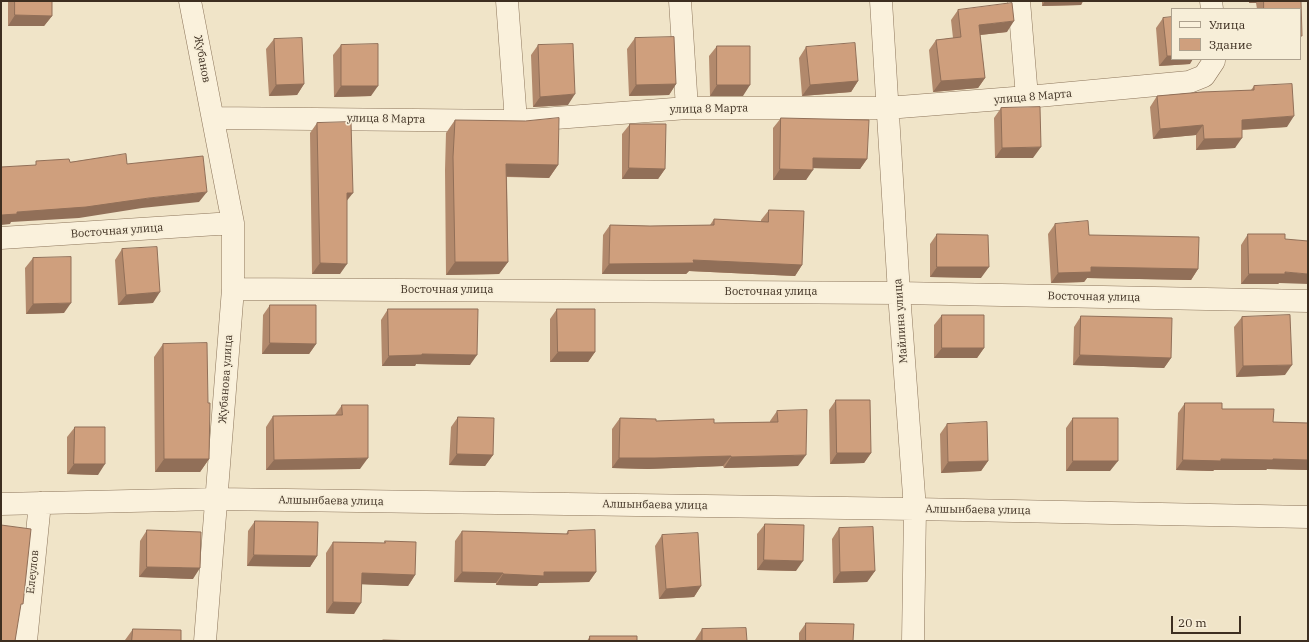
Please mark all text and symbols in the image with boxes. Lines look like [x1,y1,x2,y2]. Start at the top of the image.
legend [1171,8,1301,60]
text: Улица [1209,17,1245,32]
street label: Жубанов [191,34,213,84]
text: Здание [1209,37,1252,52]
street label: улица 8 Марта [993,87,1073,107]
street label: улица 8 Марта [670,102,748,116]
street label: улица 8 Марта [347,112,425,126]
street label: Восточная улица [70,221,164,241]
street label: Майлина улица [891,278,911,364]
street label: Восточная улица [401,283,493,297]
street label: Восточная улица [725,285,817,299]
street label: Восточная улица [1047,290,1141,304]
street label: Жубанова улица [216,334,236,424]
street label: Алшынбаева улица [278,493,384,509]
street label: Алшынбаева улица [602,497,708,513]
street label: Алшынбаева улица [925,502,1031,518]
street label: Елеулов [24,549,42,595]
scale bar [1173,608,1243,634]
text: 20 m [1178,615,1207,630]

